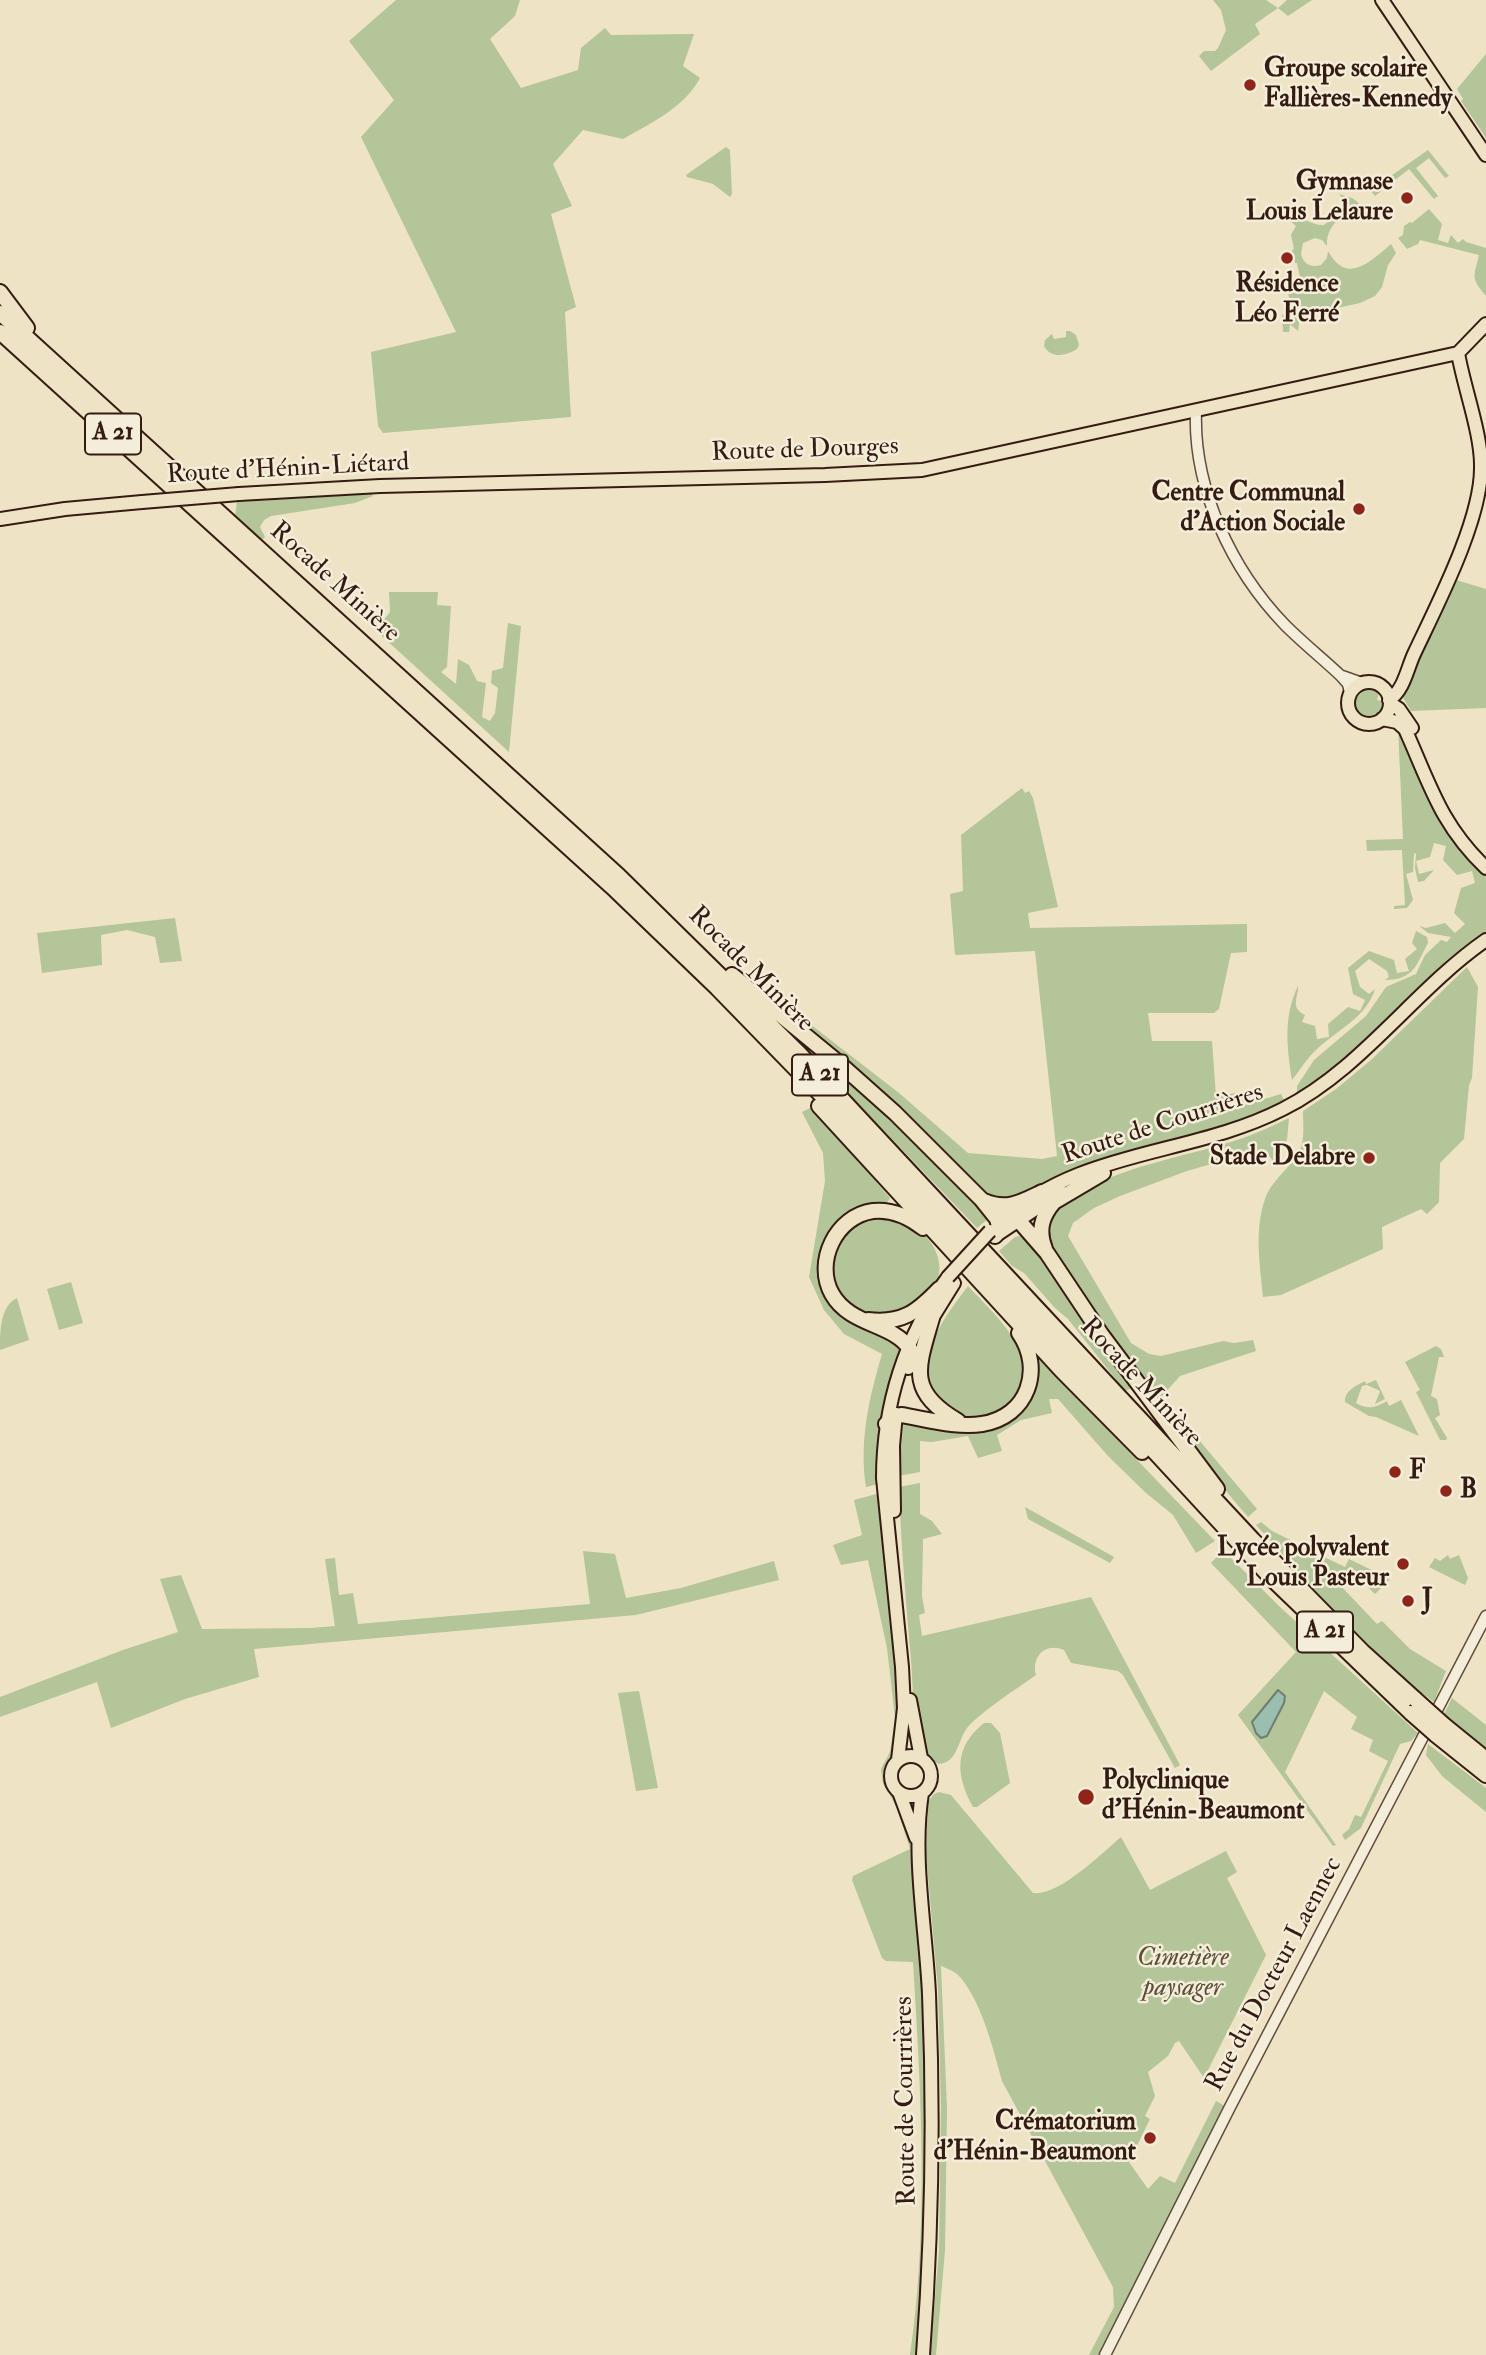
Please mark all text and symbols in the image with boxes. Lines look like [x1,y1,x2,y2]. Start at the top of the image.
place label: Groupe scolaire Fallières-Kennedy [1264,54,1452,116]
marker: Groupe scolaire Fallières-Kennedy [1242,77,1258,93]
place label: Gymnase Louis Lelaure [1246,167,1393,228]
marker: Gymnase Louis Lelaure [1399,190,1415,206]
marker: Résidence Léo Ferré [1279,250,1295,266]
place label: Résidence Léo Ferré [1235,269,1339,330]
road number: A 21 [85,414,141,454]
street label: Route de Dourges [711,432,899,470]
street label: Route d'Hénin-Liétard [166,448,410,492]
place label: Centre Communal d'Action Sociale [1152,478,1345,540]
marker: Centre Communal d'Action Sociale [1351,501,1367,517]
street label: Rocade Minière [262,516,406,650]
street label: Rocade Minière [681,901,819,1039]
road number: A 21 [792,1055,848,1096]
street label: Route de Courrières [1059,1078,1267,1172]
place label: Stade Delabre [1210,1142,1355,1174]
marker: Stade Delabre [1361,1150,1377,1166]
street label: Rocade Minière [1072,1312,1208,1454]
place label: F [1409,1456,1425,1488]
marker: F [1387,1464,1403,1480]
place label: B [1460,1475,1477,1507]
marker: B [1438,1483,1454,1499]
place label: Lycée polyvalent Louis Pasteur [1217,1533,1389,1594]
marker: Lycée polyvalent Louis Pasteur [1395,1556,1411,1572]
place label: J [1422,1585,1433,1617]
marker: J [1400,1593,1416,1609]
road number: A 21 [1297,1612,1353,1652]
place label: Polyclinique d'Hénin-Beaumont [1102,1766,1304,1828]
marker: Polyclinique d'Hénin-Beaumont [1076,1787,1096,1807]
street label: Rue du Docteur Laennec [1200,1853,1350,2097]
park label: Cimetière paysager [1137,1943,1229,2004]
street label: Route de Courrières [890,1996,924,2206]
place label: Crématorium d'Hénin-Beaumont [934,2107,1136,2168]
marker: Crématorium d'Hénin-Beaumont [1142,2130,1158,2146]

